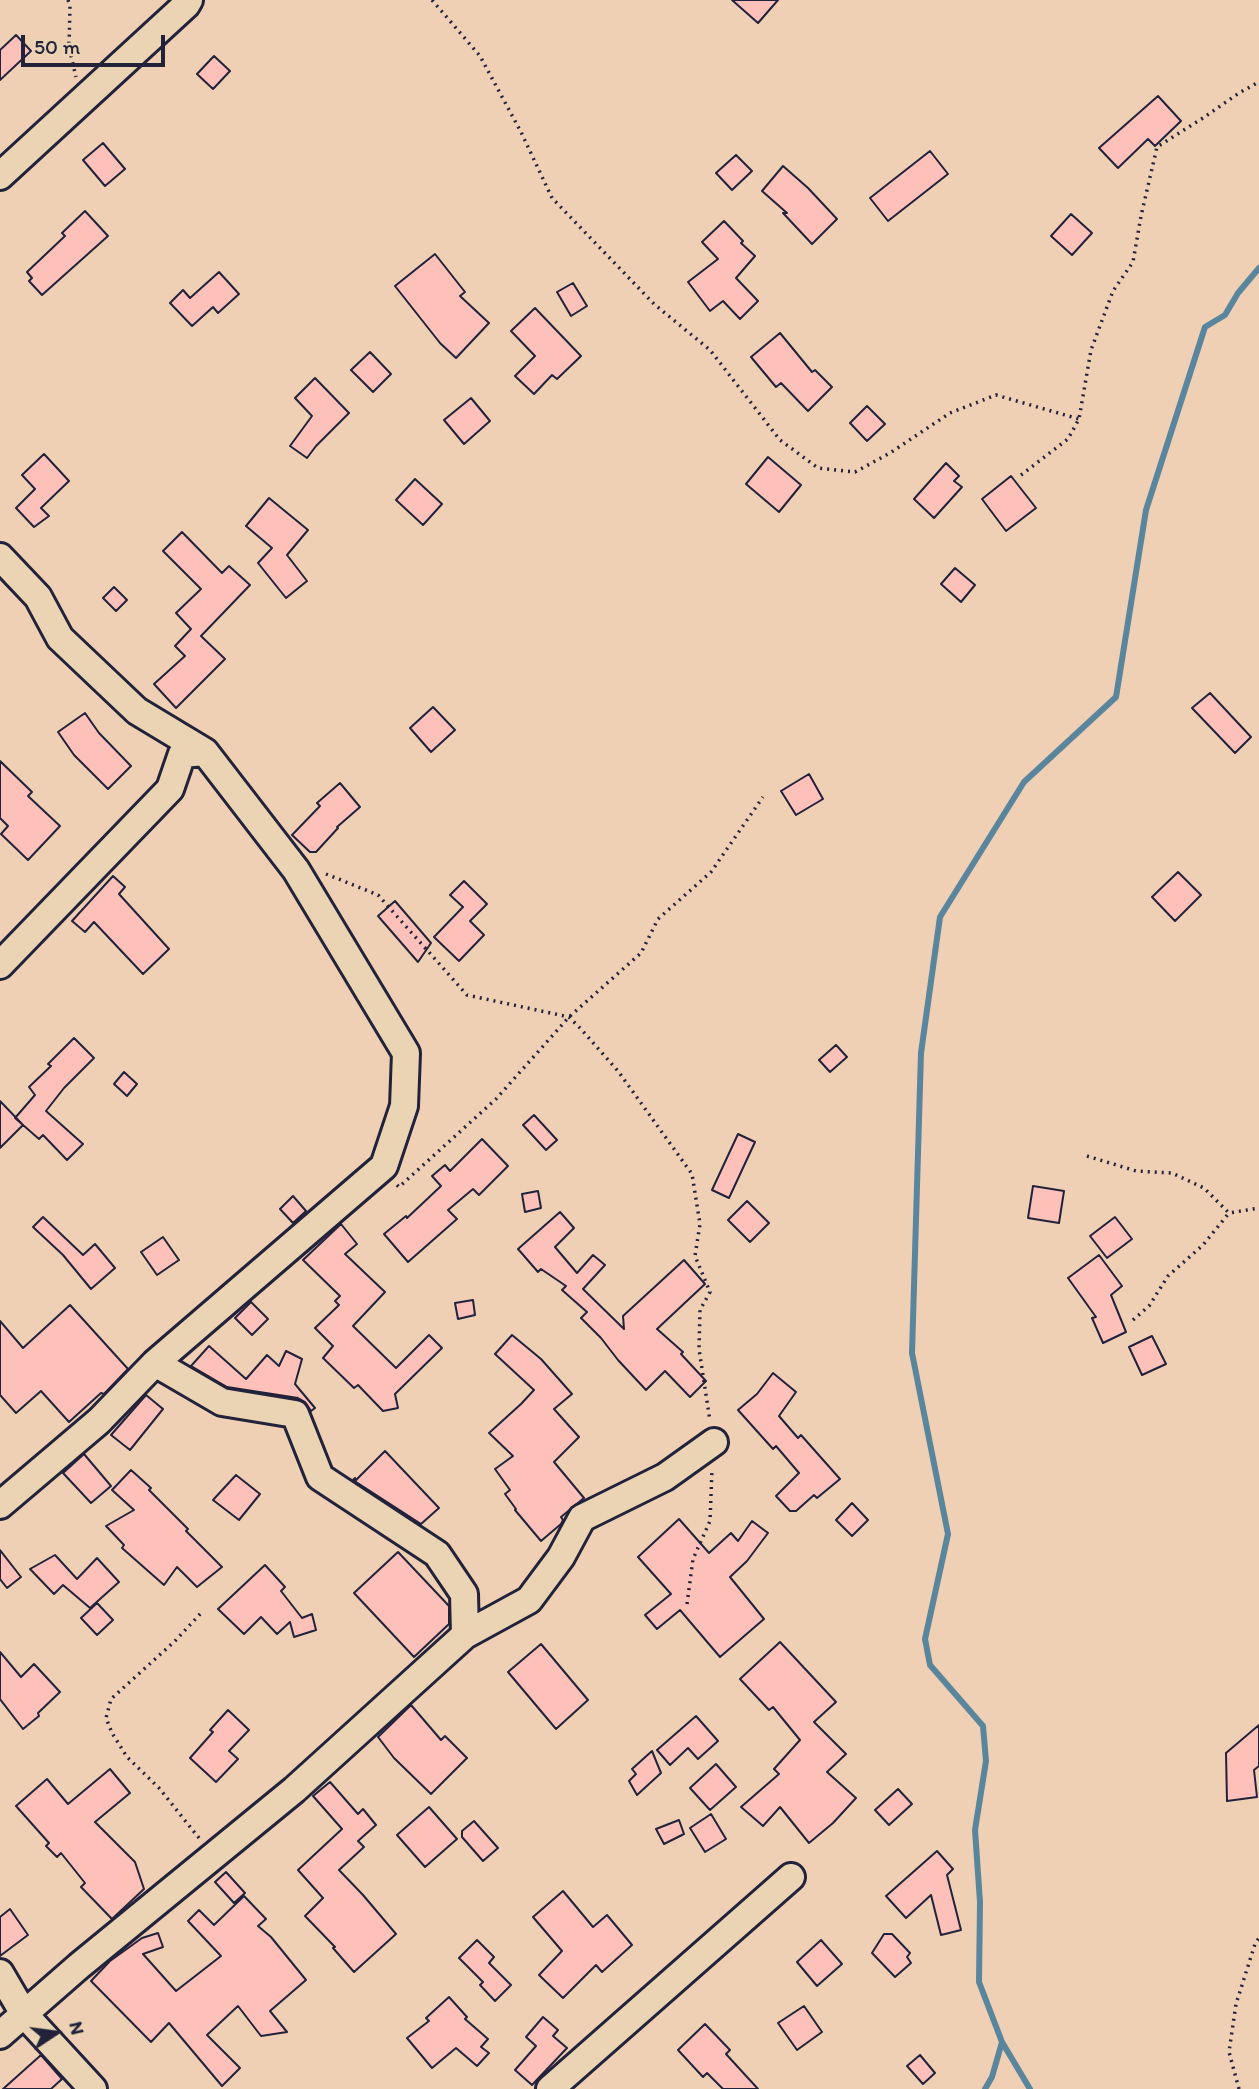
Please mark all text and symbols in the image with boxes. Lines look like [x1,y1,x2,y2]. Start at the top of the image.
scale bar [24,21,168,65]
text: 50 m [34,34,80,59]
north arrow [21,1998,91,2068]
text: N [64,2019,90,2037]

